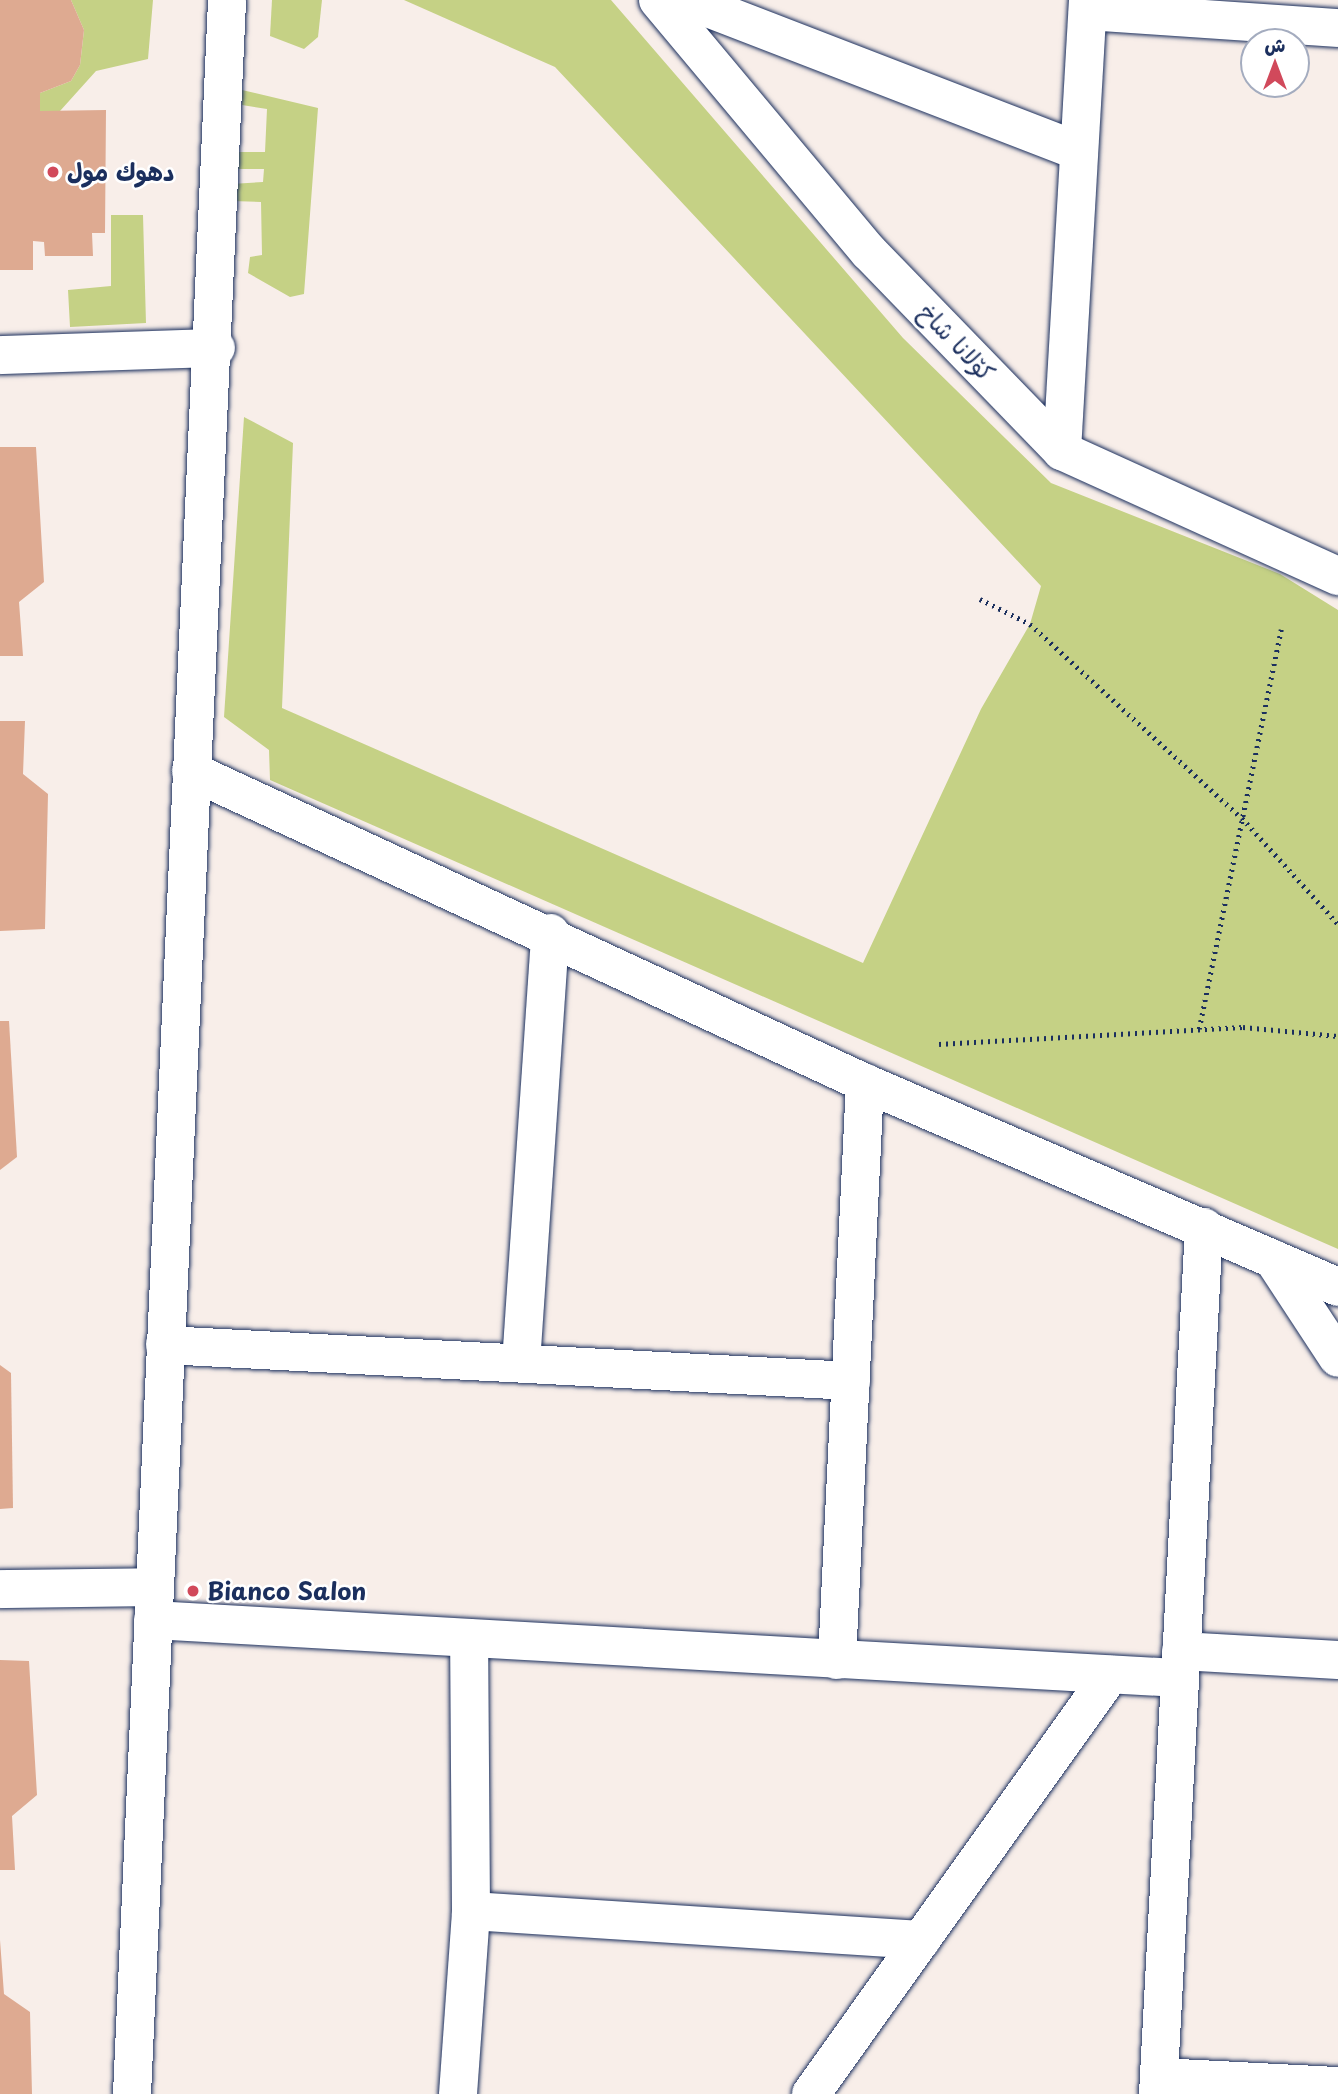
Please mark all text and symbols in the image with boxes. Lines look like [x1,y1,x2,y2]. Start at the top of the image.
north arrow [1240,28,1310,98]
text: ش [1265,30,1285,58]
place label: دهوك مول [67,158,174,186]
marker: دهوك مول [45,164,61,180]
street label: کۆلانا شاخ [913,297,1001,387]
place label: Bianco Salon [207,1577,366,1605]
marker: Bianco Salon [185,1583,201,1599]

